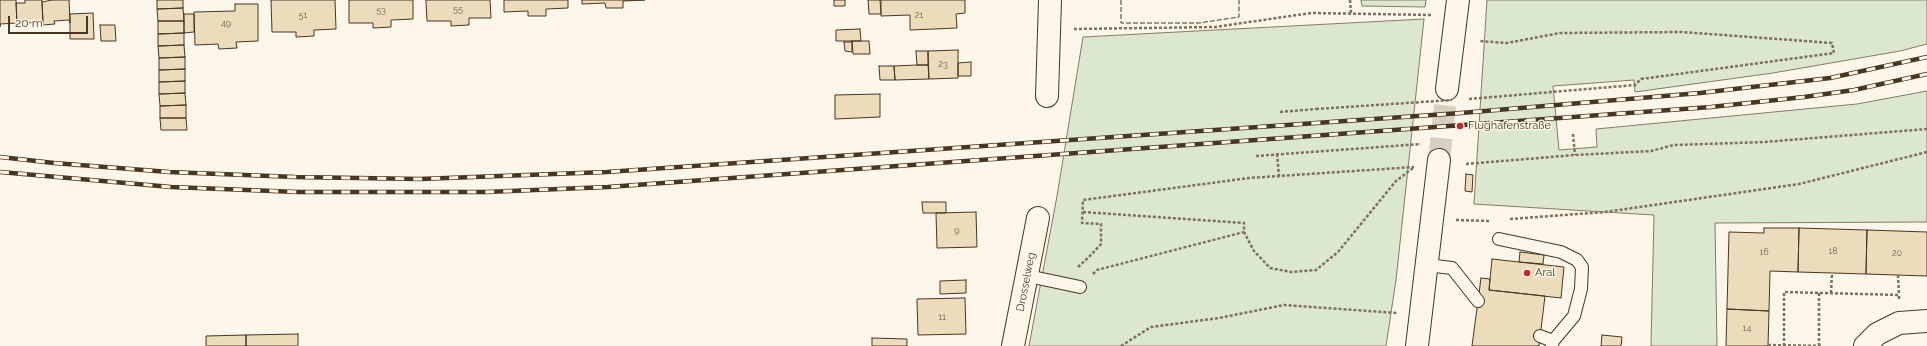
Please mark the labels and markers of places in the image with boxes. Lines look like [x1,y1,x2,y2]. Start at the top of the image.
place label: Flughafenstraße [1468,119,1551,133]
marker: Flughafenstraße [1455,121,1465,131]
place label: Aral [1535,266,1555,280]
marker: Aral [1522,268,1532,278]

